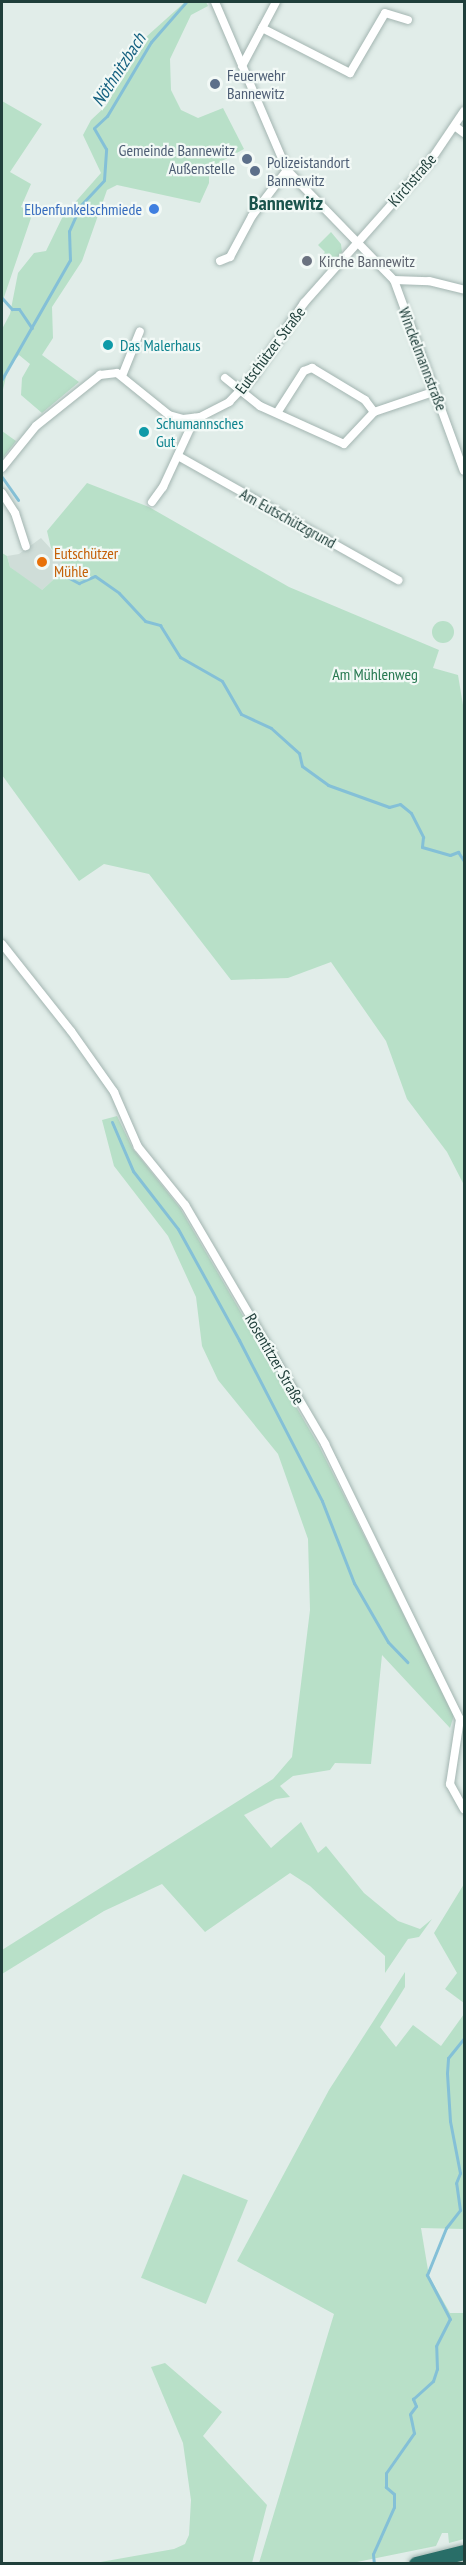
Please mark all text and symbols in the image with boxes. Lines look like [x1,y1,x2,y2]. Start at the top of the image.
water label: Nöthnitzbach [87,29,151,111]
place label: Feuerwehr Bannewitz [227,65,285,103]
marker: Feuerwehr Bannewitz [208,77,222,91]
place label: Gemeinde Bannewitz Außenstelle [119,140,235,178]
street label: Kirchstraße [384,150,440,210]
marker: Gemeinde Bannewitz Außenstelle [240,152,254,166]
place label: Polizeistandort Bannewitz [267,152,350,190]
marker: Polizeistandort Bannewitz [248,164,262,178]
district label: Bannewitz [249,191,323,215]
place label: Elbenfunkelschmiede [24,199,142,219]
marker: Elbenfunkelschmiede [147,202,161,216]
place label: Kirche Bannewitz [319,251,415,271]
marker: Kirche Bannewitz [300,254,314,268]
street label: Eutschützer Straße [231,303,309,397]
street label: Winckelmannstraße [394,305,452,413]
place label: Das Malerhaus [120,335,201,355]
marker: Das Malerhaus [101,338,115,352]
place label: Schumannsches Gut [156,413,244,451]
marker: Schumannsches Gut [137,425,151,439]
street label: Am Eutschützgrund [237,484,339,552]
place label: Eutschützer Mühle [54,543,118,581]
marker: Eutschützer Mühle [35,555,49,569]
park label: Am Mühlenweg [332,664,418,684]
street label: Rosentitzer Straße [241,1310,309,1408]

